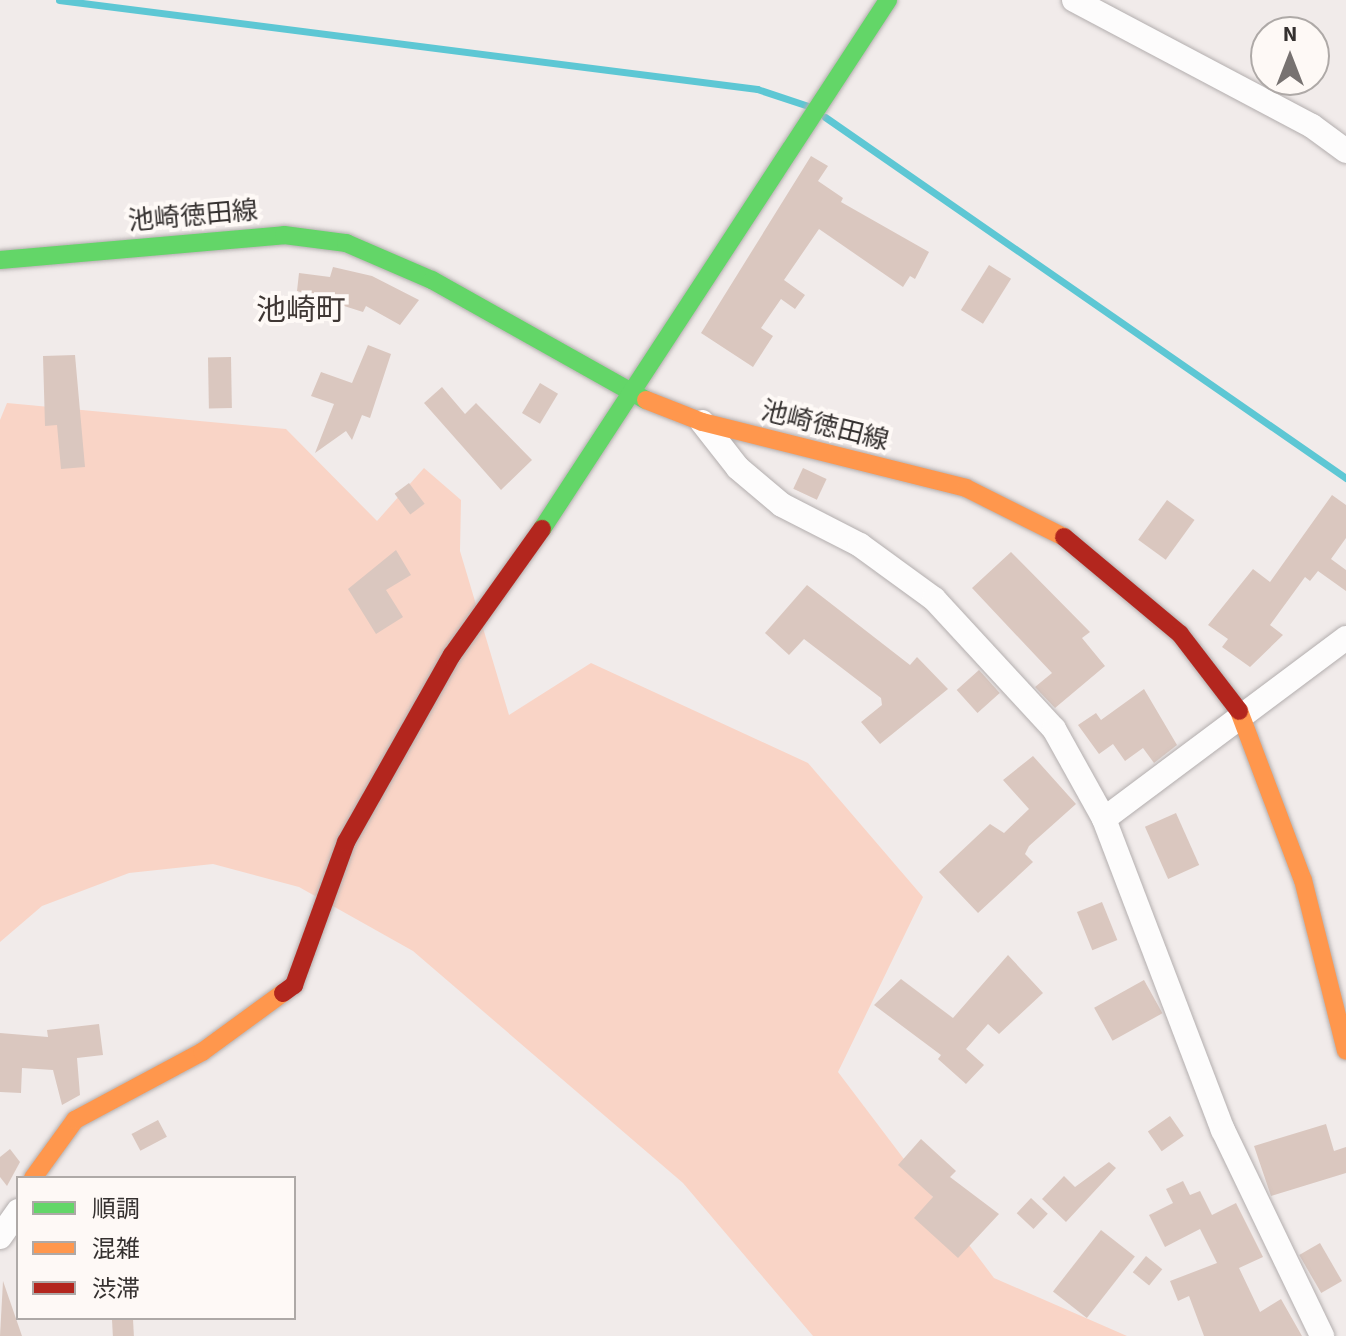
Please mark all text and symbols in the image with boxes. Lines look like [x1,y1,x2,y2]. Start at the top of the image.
north arrow [1250,16,1330,96]
text: N [1283,18,1297,50]
street label: 池崎徳田線 [127,195,259,237]
district label: 池崎町 [256,293,346,329]
street label: 池崎徳田線 [758,395,892,457]
legend [16,1176,296,1320]
text: 順調 [92,1192,140,1227]
text: 混雑 [92,1232,140,1267]
text: 渋滞 [92,1272,140,1307]

